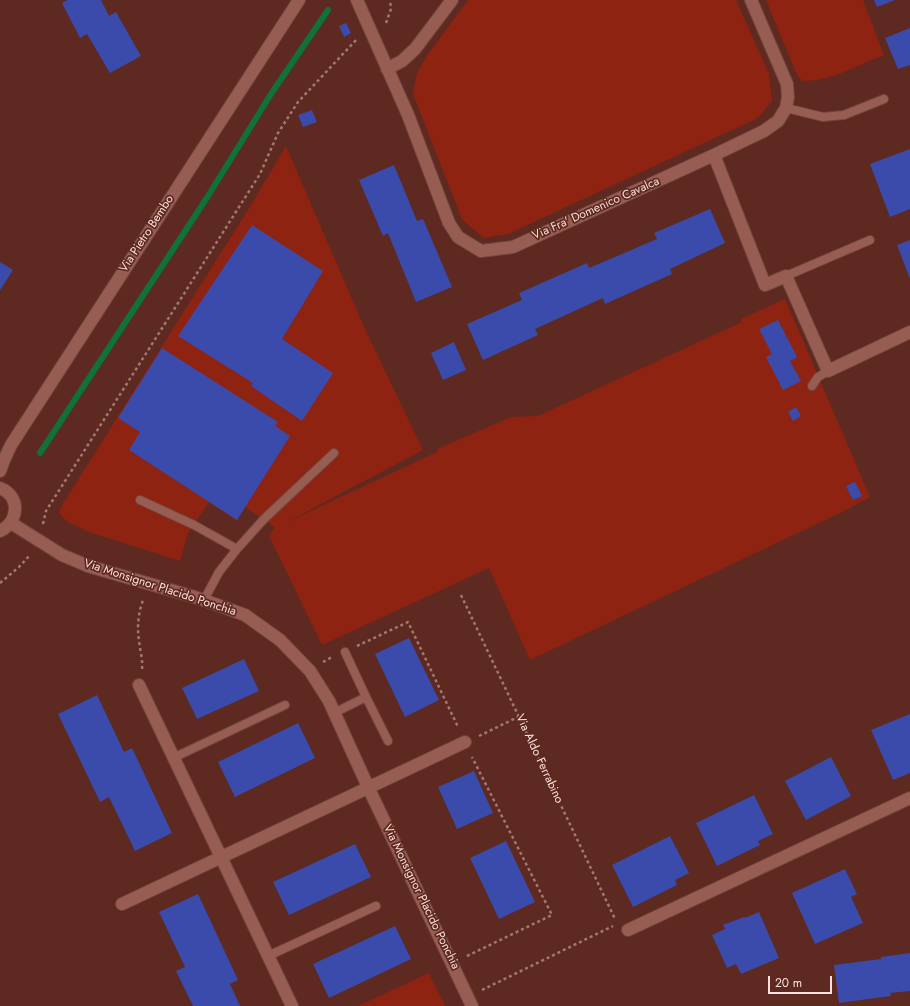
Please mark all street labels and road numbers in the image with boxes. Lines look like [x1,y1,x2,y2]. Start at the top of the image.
street label: Via Fra' Domenico Cavalca [530,174,662,244]
street label: Via Pietro Bembo [117,193,177,275]
street label: Via Monsignor Placido Ponchia [82,557,238,619]
street label: Via Aldo Ferrabino [512,712,566,806]
street label: Via Monsignor Placido Ponchia [380,822,462,972]

